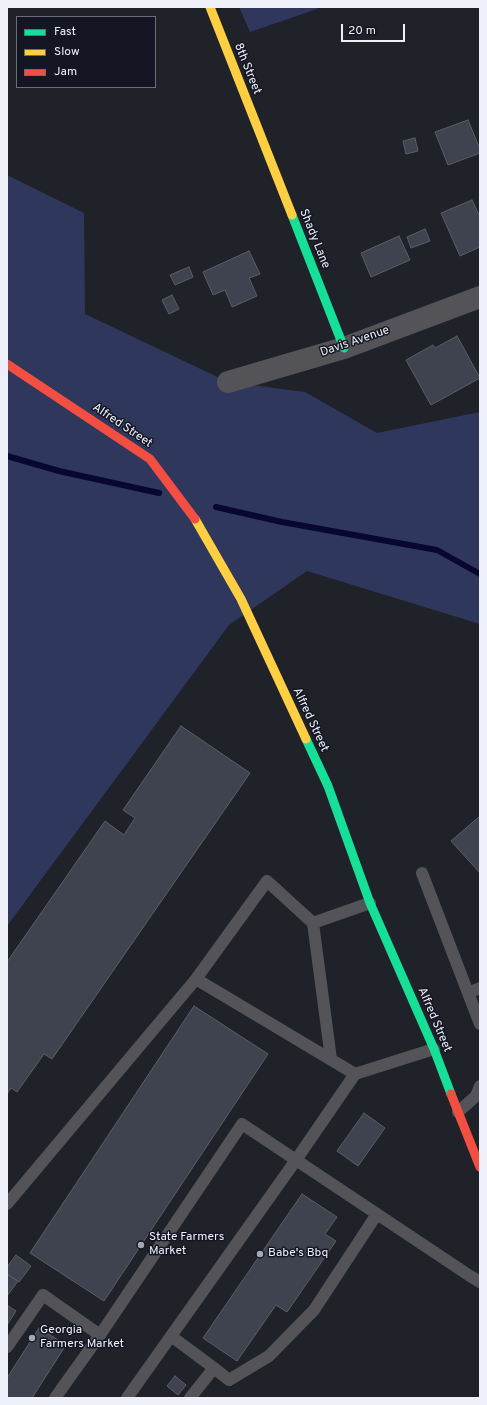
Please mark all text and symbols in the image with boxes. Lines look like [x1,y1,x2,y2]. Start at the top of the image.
legend [16,16,156,88]
scale bar [343,16,407,42]
text: 20 m [348,23,376,39]
text: Fast [54,24,76,40]
street label: 8th Street [230,41,264,97]
text: Slow [54,44,80,60]
text: Jam [54,64,77,80]
street label: Shady Lane [296,207,332,271]
street label: Davis Avenue [319,323,391,361]
street label: Alfred Street [89,401,155,451]
street label: Alfred Street [289,686,331,754]
street label: Alfred Street [414,985,454,1055]
place label: State Farmers Market [149,1231,224,1259]
marker: State Farmers Market [136,1240,146,1250]
place label: Babe's Bbq [268,1247,328,1261]
marker: Babe's Bbq [255,1249,265,1259]
place label: Georgia Farmers Market [40,1324,124,1352]
marker: Georgia Farmers Market [27,1333,37,1343]

